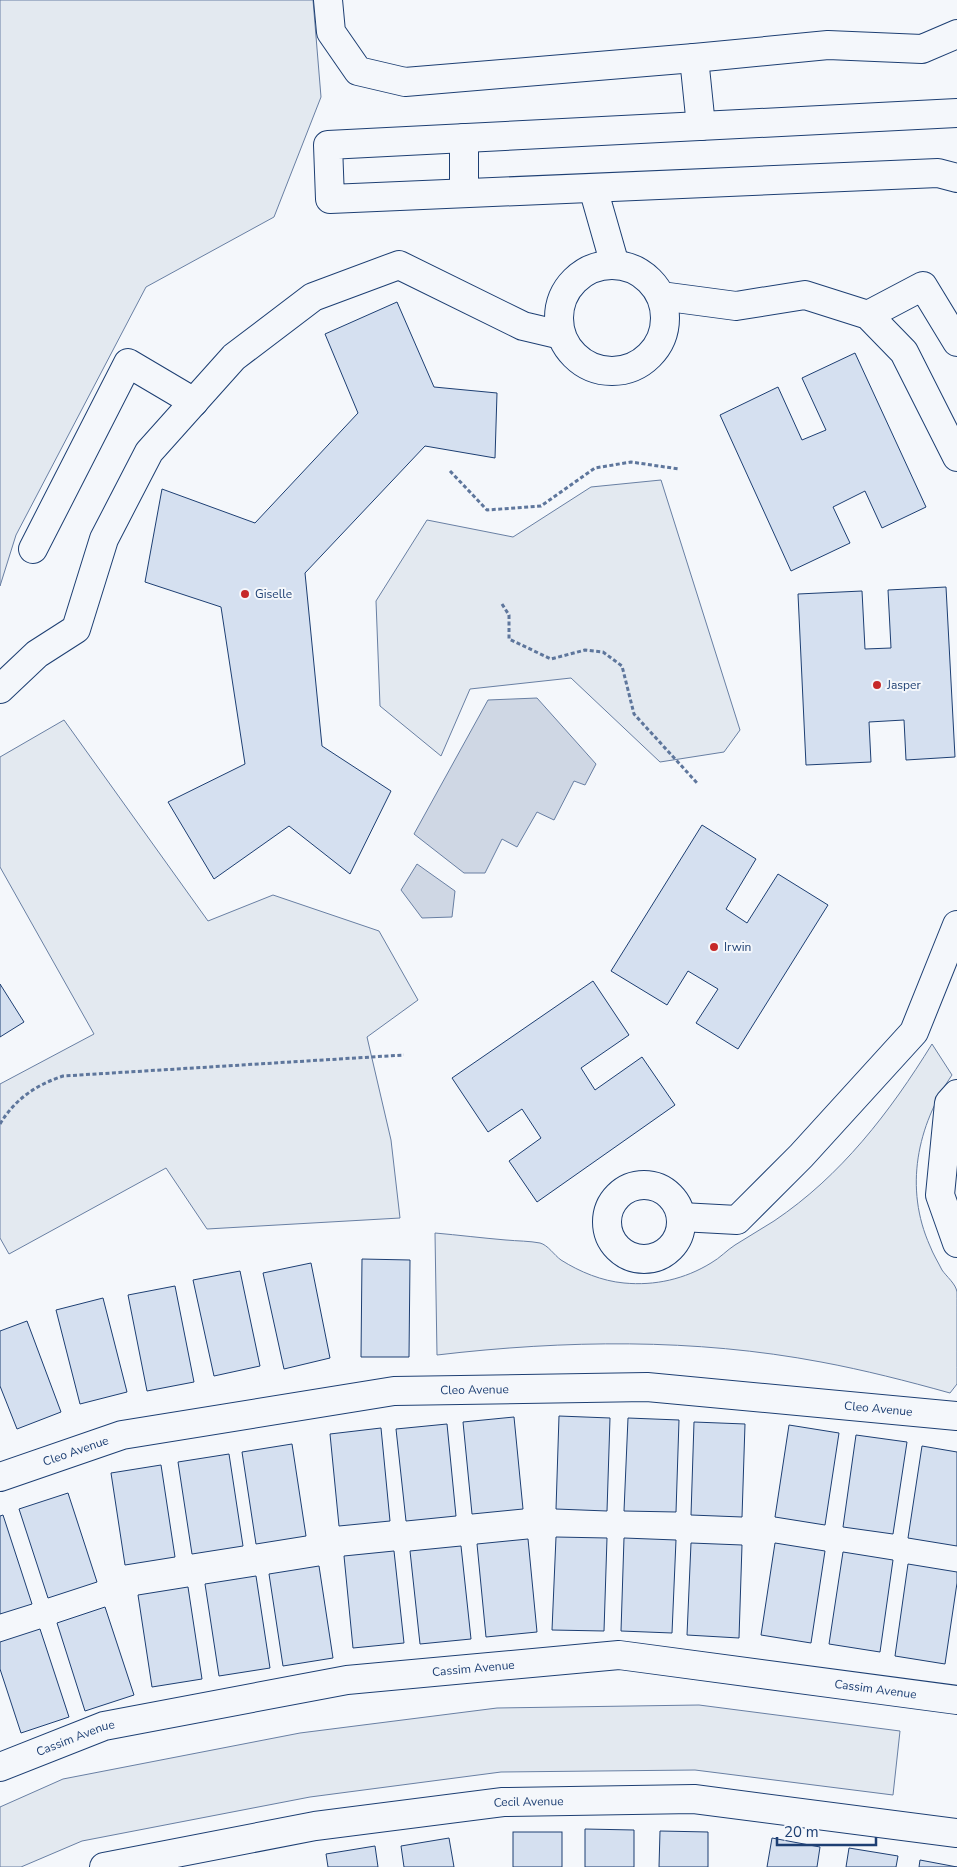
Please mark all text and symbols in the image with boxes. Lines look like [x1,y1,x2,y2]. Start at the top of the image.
place label: Giselle [255,586,292,602]
marker: Giselle [239,588,251,600]
place label: Jasper [886,677,921,693]
marker: Jasper [871,679,883,691]
place label: Irwin [724,939,751,955]
marker: Irwin [708,941,720,953]
street label: Cleo Avenue [440,1381,509,1398]
street label: Cleo Avenue [843,1397,913,1420]
street label: Cleo Avenue [41,1432,111,1470]
street label: Cassim Avenue [431,1657,515,1680]
street label: Cassim Avenue [833,1676,918,1703]
street label: Cassim Avenue [34,1716,116,1760]
street label: Cecil Avenue [493,1793,564,1811]
scale bar [777,1814,876,1846]
text: 20 m [784,1822,819,1842]

